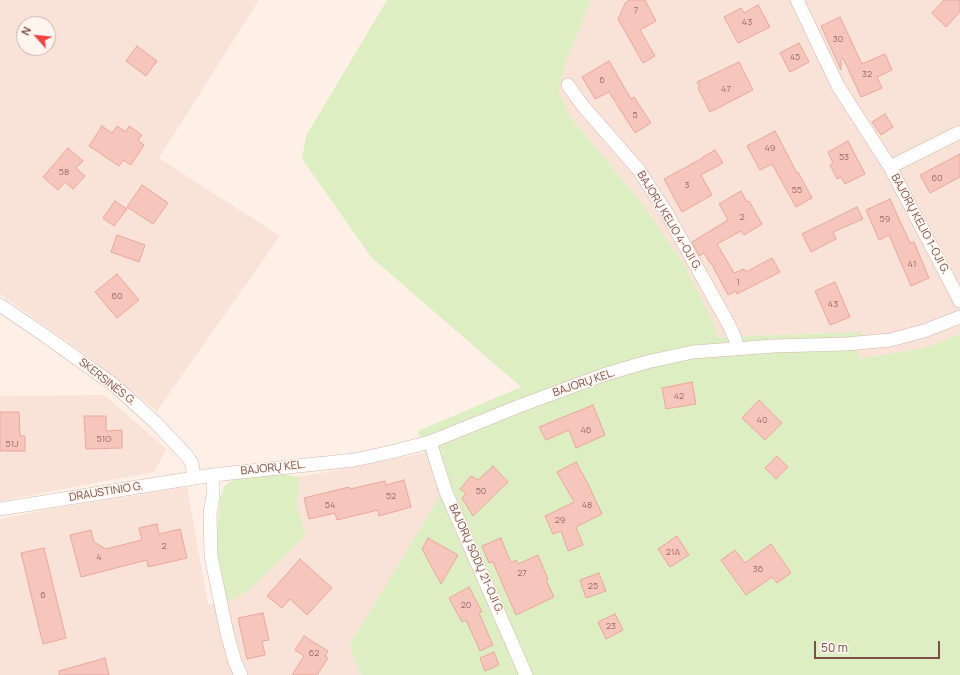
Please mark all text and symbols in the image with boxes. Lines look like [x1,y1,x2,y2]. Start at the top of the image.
house number: 7 [634,5,638,15]
north arrow [16,16,56,56]
house number: 43 [742,17,752,27]
text: N [17,24,34,38]
house number: 30 [833,34,843,44]
house number: 45 [790,52,800,62]
house number: 32 [862,69,872,79]
house number: 6 [599,75,605,85]
house number: 47 [721,84,731,94]
house number: 5 [632,110,638,120]
house number: 49 [765,143,775,153]
house number: 53 [839,152,849,162]
house number: 58 [59,167,69,177]
street label: BAJORŲ KELIO 4-OJI G. [634,169,704,273]
street label: BAJORŲ KELIO 1-OJI G. [888,172,952,276]
house number: 60 [931,173,943,183]
house number: 3 [685,180,689,190]
house number: 55 [792,185,802,195]
house number: 2 [739,212,745,222]
house number: 59 [880,214,890,224]
house number: 41 [908,259,916,269]
house number: 1 [736,277,740,287]
house number: 60 [111,291,123,301]
house number: 43 [828,299,838,309]
street label: SKERSINĖS G. [76,356,138,408]
street label: BAJORŲ KEL. [551,366,617,400]
house number: 42 [674,391,684,401]
house number: 40 [757,415,767,425]
house number: 46 [581,425,591,435]
house number: 51G [96,434,112,444]
house number: 51J [6,439,18,449]
street label: BAJORŲ KEL. [240,458,306,478]
street label: DRAUSTINIO G. [68,480,144,504]
house number: 50 [476,486,486,496]
house number: 52 [386,491,396,501]
house number: 54 [325,500,335,510]
house number: 48 [582,500,592,510]
street label: BAJORŲ SODŲ 21-OJI G. [446,502,506,616]
house number: 29 [555,515,565,525]
house number: 2 [161,541,167,551]
house number: 21A [666,547,680,557]
house number: 4 [96,552,102,562]
house number: 36 [753,564,763,574]
house number: 27 [517,568,527,578]
house number: 25 [588,581,598,591]
house number: 6 [40,590,46,600]
house number: 20 [461,600,471,610]
house number: 23 [606,621,616,631]
scale bar [816,633,942,659]
text: 50 m [821,639,848,656]
house number: 62 [309,648,319,658]

